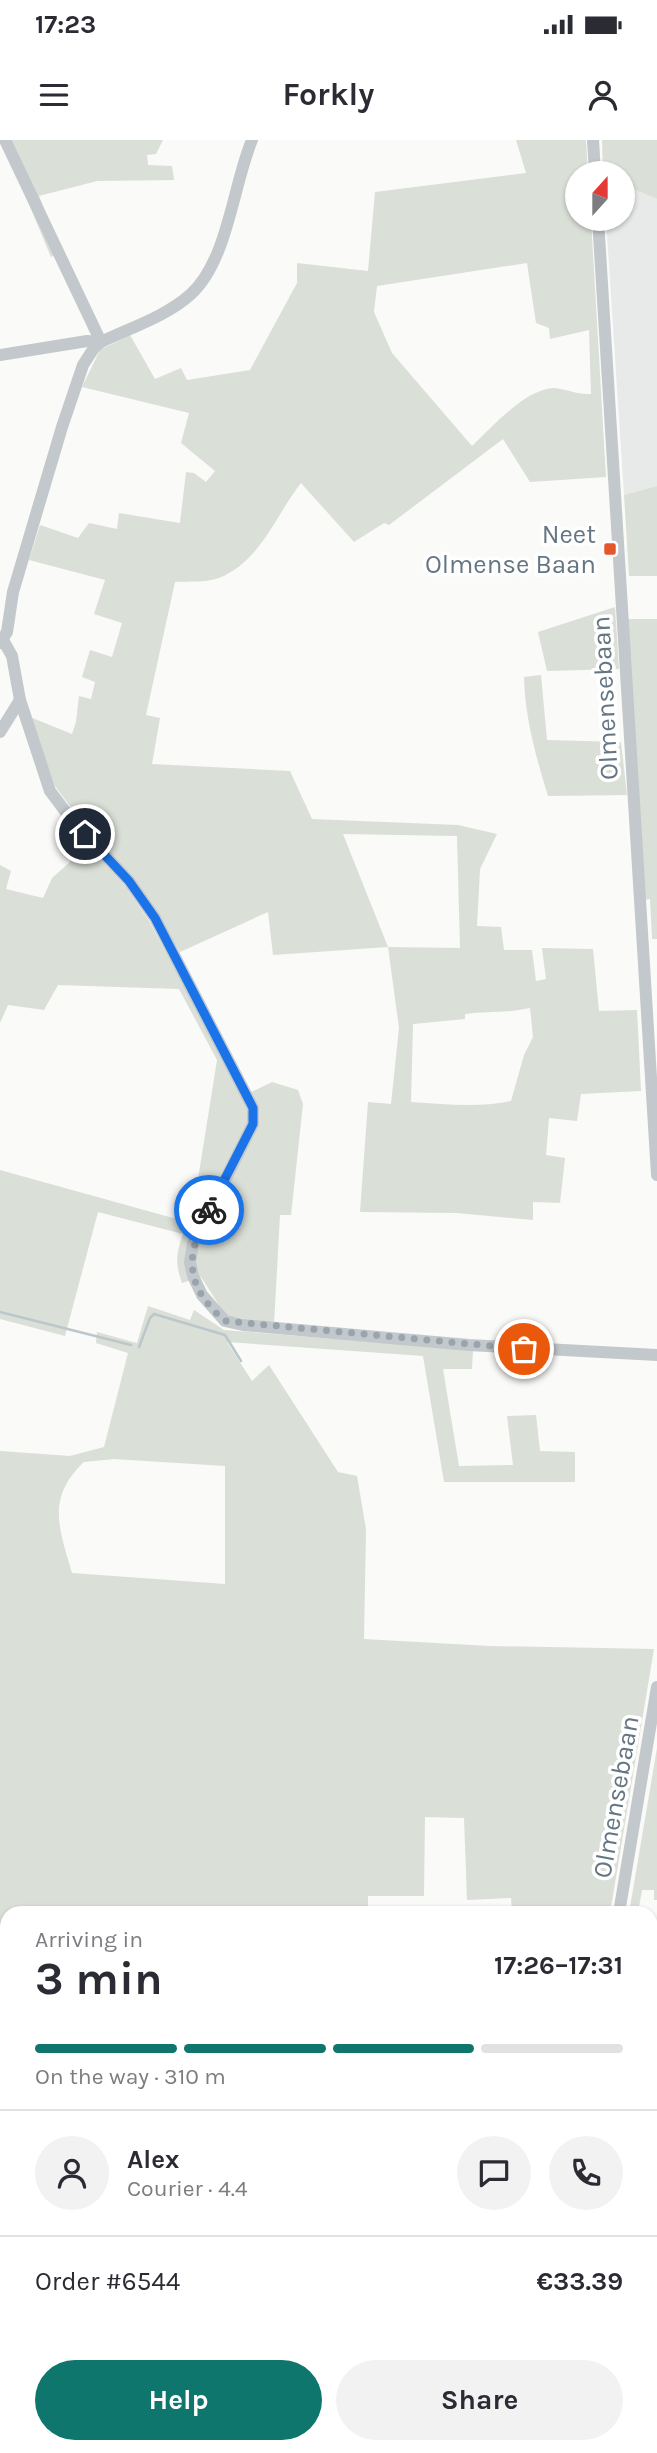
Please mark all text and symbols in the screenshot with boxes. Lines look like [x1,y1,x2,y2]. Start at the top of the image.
text: 17:23 [35,9,96,40]
icon: menu [35,76,73,114]
text: Forkly [283,76,374,113]
icon: person [584,76,622,114]
north arrow [565,161,635,231]
map controls [565,161,635,231]
place label: Neet Olmense Baan [425,519,596,580]
marker: Neet Olmense Baan [602,541,618,557]
street label: Olmensebaan [585,615,625,781]
pin [55,804,115,864]
icon: home [66,815,104,853]
courier [174,1175,244,1245]
icon: bike [190,1191,228,1229]
pin [494,1319,554,1379]
icon: bag [505,1330,543,1368]
street label: Olmensebaan [586,1713,646,1881]
text: Arriving in [35,1926,143,1953]
text: 17:26–17:31 [494,1950,623,1981]
text: 3 min [35,1952,163,2006]
text: On the way · 310 m [35,2063,226,2090]
button: person [35,2136,109,2210]
button: chat [457,2136,531,2210]
button: phone [549,2136,623,2210]
text: Alex [127,2144,179,2175]
text: Courier · 4.4 [127,2175,248,2202]
text: Order #6544 [35,2266,180,2297]
text: €33.39 [537,2266,623,2297]
button: Help [35,2360,322,2440]
button: Share [336,2360,623,2440]

